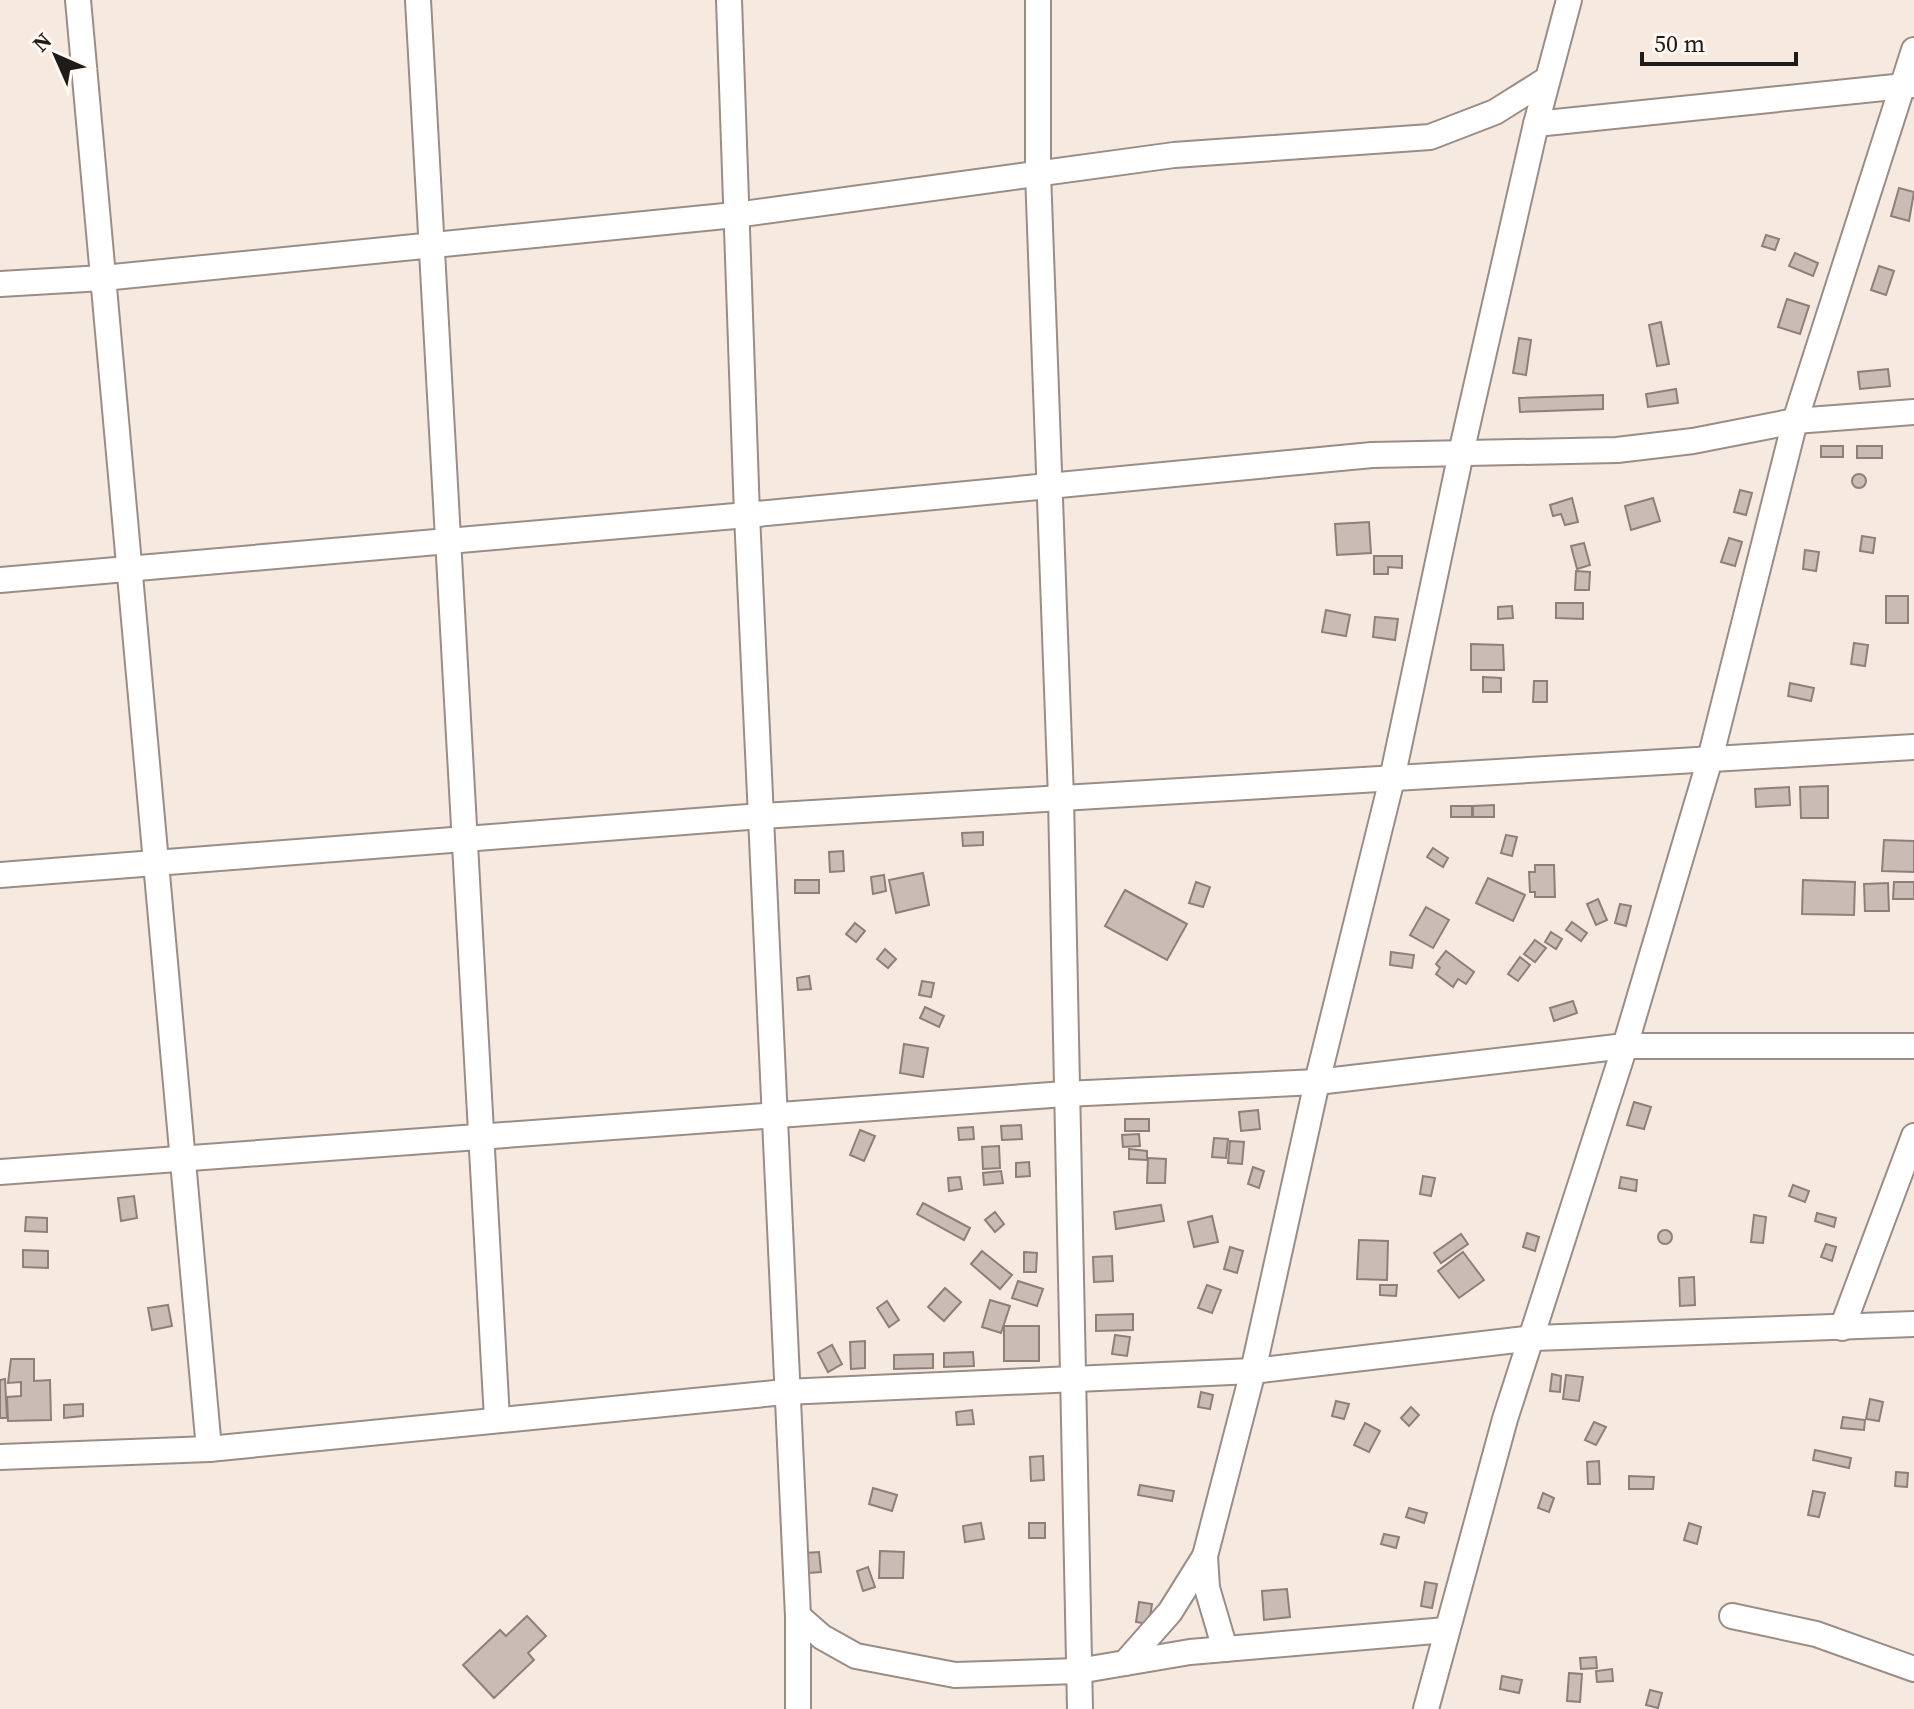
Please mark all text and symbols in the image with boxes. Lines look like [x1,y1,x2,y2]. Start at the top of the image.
north arrow [16,16,96,96]
scale bar [1642,16,1796,66]
text: N [26,26,58,58]
text: 50 m [1654,27,1705,60]

